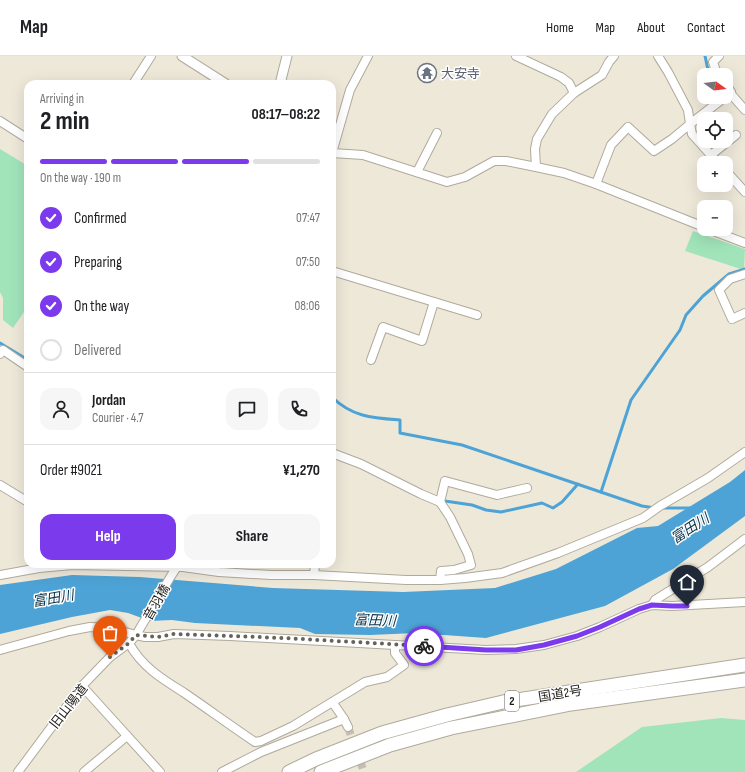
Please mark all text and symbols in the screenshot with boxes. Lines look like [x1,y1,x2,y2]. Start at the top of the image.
text: Map [20,16,48,39]
text: Home [546,19,574,36]
text: Map [596,19,615,36]
text: About [637,19,665,36]
text: Contact [687,19,725,36]
temple icon: 大安寺 [416,62,438,84]
place label: 大安寺 [441,66,480,82]
north arrow [697,68,733,104]
map controls [697,68,733,236]
text: Arriving in [40,91,84,107]
text: 08:17–08:22 [252,105,320,124]
text: 2 min [40,106,90,137]
button: locate [697,112,733,148]
button: + [697,156,733,192]
text: On the way · 190 m [40,170,121,186]
button: − [697,200,733,236]
icon: check [40,207,62,229]
text: Confirmed [74,209,127,228]
text: 07:47 [296,210,320,226]
icon: check [40,251,62,273]
text: Preparing [74,253,122,272]
text: 07:50 [296,254,320,270]
icon: check [40,295,62,317]
text: On the way [74,297,129,316]
text: 08:06 [295,298,320,314]
text: Delivered [74,341,121,360]
button: person [40,388,82,430]
button: chat [226,388,268,430]
button: phone [278,388,320,430]
text: Jordan [92,391,126,410]
text: Courier · 4.7 [92,410,144,426]
text: Order #9021 [40,461,102,480]
text: ¥1,270 [282,461,320,480]
water label: 富田川 [668,509,714,547]
button: Help [40,514,176,560]
button: Share [184,514,320,560]
pin [670,565,704,606]
icon: home [676,571,698,593]
street label: 音羽橋 [140,582,174,623]
water label: 富田川 [31,586,77,611]
water label: 富田川 [354,611,398,630]
pin [93,616,127,657]
icon: bag [99,622,121,644]
courier [404,626,444,666]
icon: bike [413,635,435,657]
street label: 旧山陽道 [46,681,91,732]
street label: 国道2号 [537,683,583,705]
road number: 2 [505,691,519,711]

